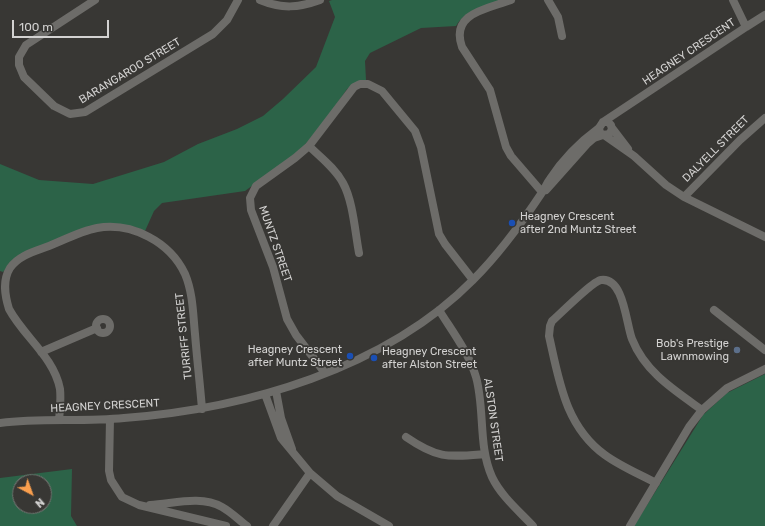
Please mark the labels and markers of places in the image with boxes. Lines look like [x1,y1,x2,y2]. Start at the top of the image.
place label: Heagney Crescent after 2nd Muntz Street [520,210,636,236]
marker: Heagney Crescent after 2nd Muntz Street [507,218,517,228]
place label: Bob's Prestige Lawnmowing [656,337,729,363]
place label: Heagney Crescent after Muntz Street [248,343,342,369]
place label: Heagney Crescent after Alston Street [382,345,477,371]
marker: Bob's Prestige Lawnmowing [732,345,742,355]
marker: Heagney Crescent after Muntz Street [345,351,355,361]
marker: Heagney Crescent after Alston Street [369,353,379,363]

